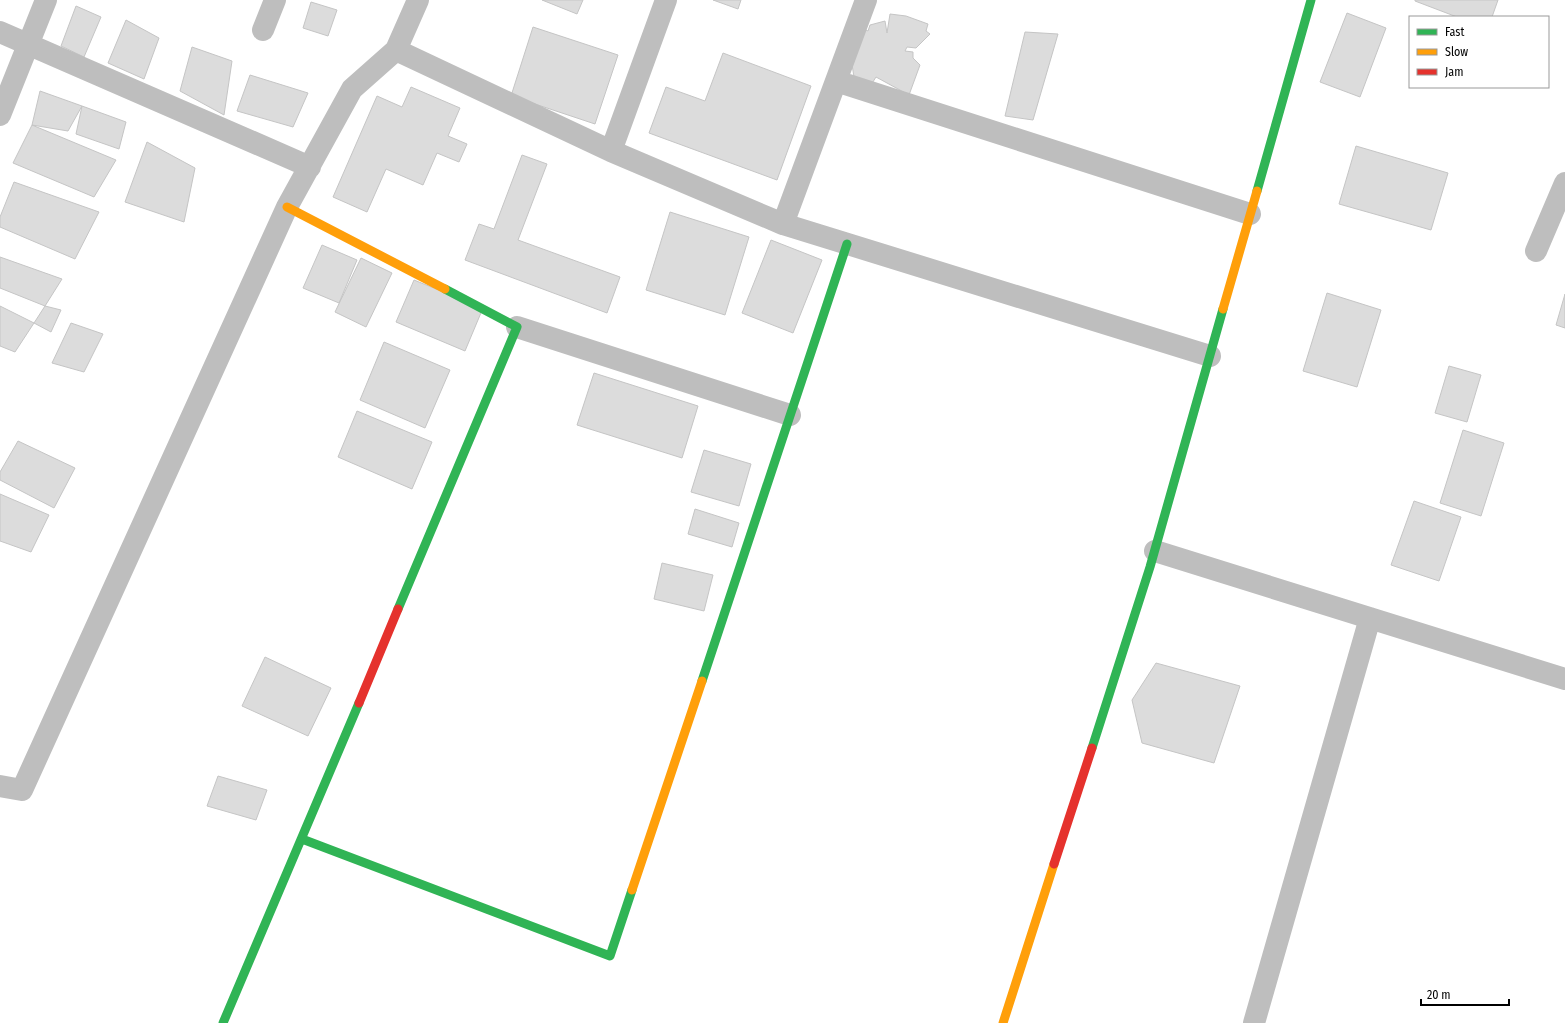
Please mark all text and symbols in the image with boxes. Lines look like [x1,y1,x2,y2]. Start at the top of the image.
legend [1409,16,1549,88]
text: Fast [1445,25,1464,39]
text: Slow [1445,45,1468,59]
text: Jam [1445,65,1463,79]
scale bar [1421,981,1509,1007]
text: 20 m [1427,988,1451,1002]

